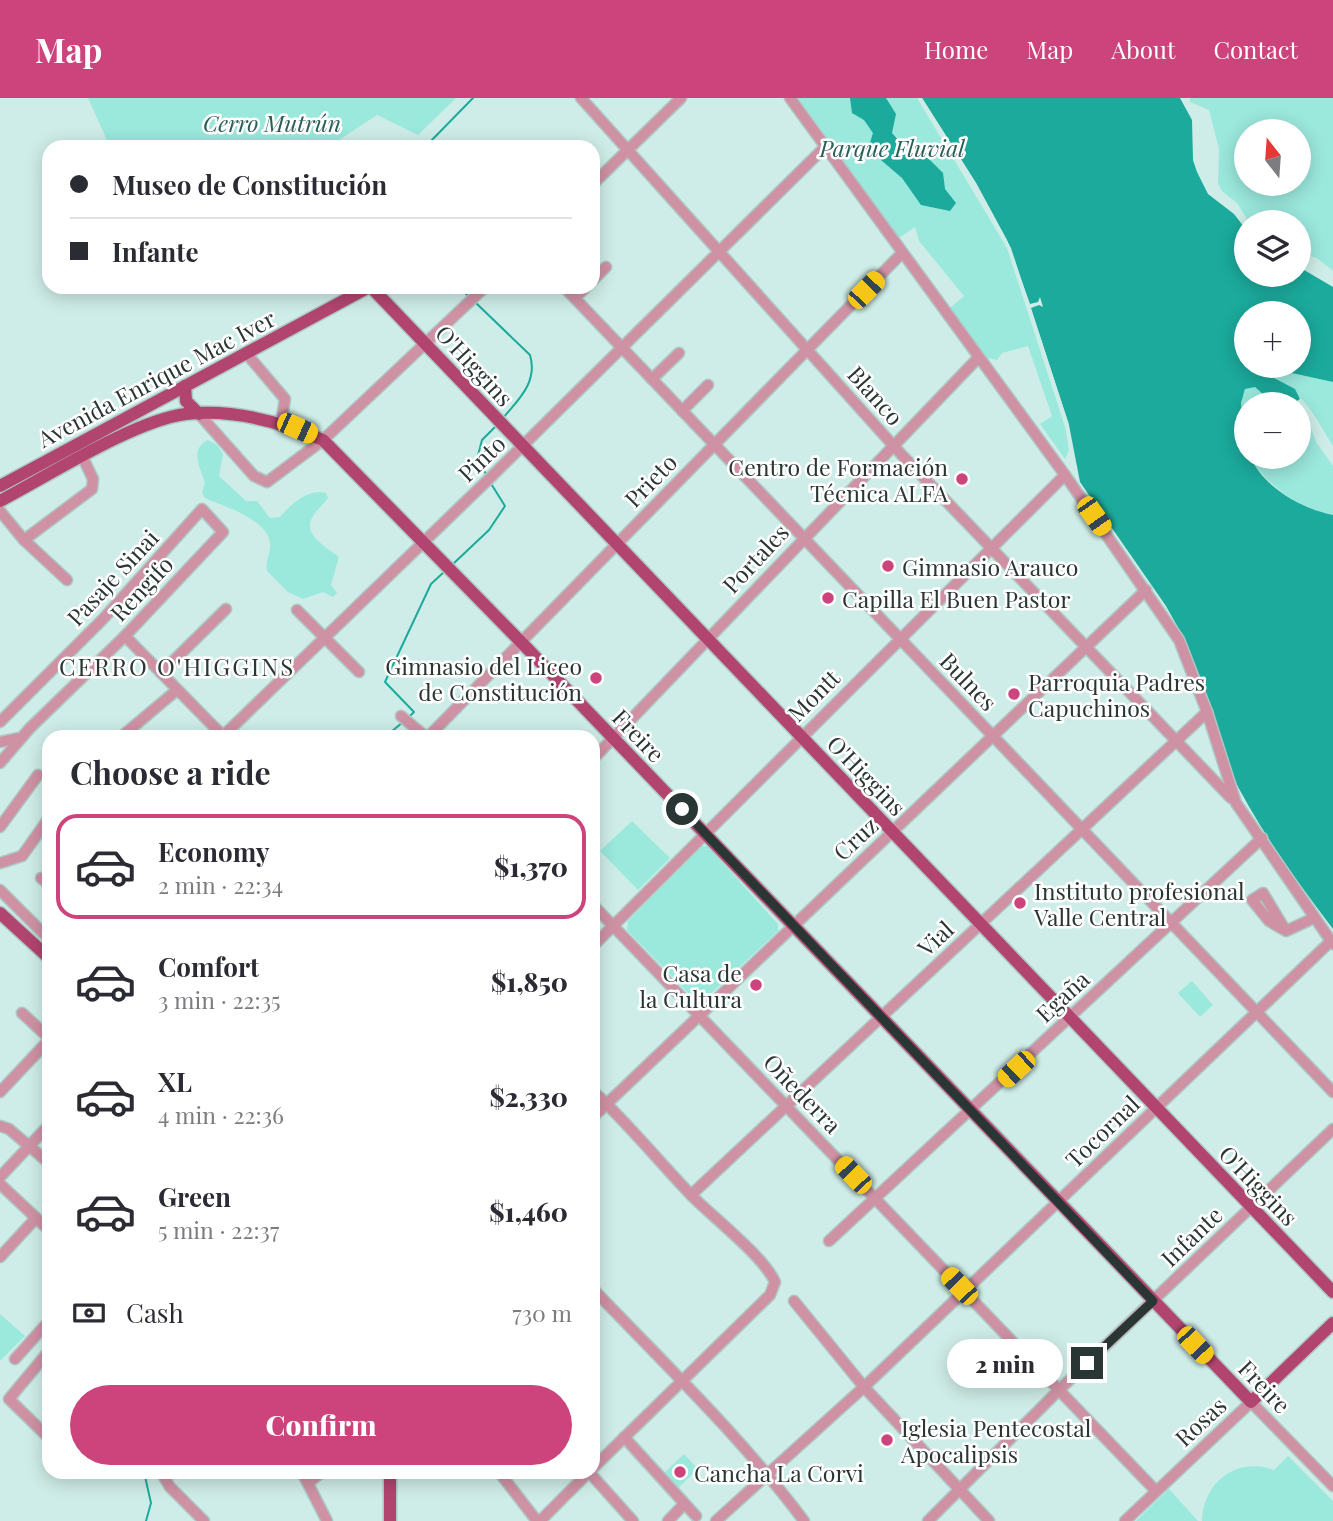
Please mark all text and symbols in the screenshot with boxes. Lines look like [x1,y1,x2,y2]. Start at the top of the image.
text: Map [35,27,102,71]
text: Home [924,33,988,65]
text: Map [1026,33,1073,65]
text: About [1111,33,1175,65]
text: Contact [1213,33,1298,65]
park label: Cerro Mutrún [203,107,341,138]
north arrow [1234,119,1311,196]
map controls [1234,119,1311,469]
park label: Parque Fluvial [818,132,966,163]
text: Museo de Constitución [112,167,387,202]
button: layers [1234,210,1311,287]
text: Infante [112,234,199,269]
car [844,268,889,312]
button: + [1234,301,1311,378]
street label: Avenida Enrique Mac Iver [31,302,280,454]
street label: O'Higgins [429,318,521,412]
street label: Blanco [841,359,911,431]
button: − [1234,392,1311,469]
car [274,410,321,446]
street label: Pinto [451,428,511,488]
street label: Prieto [617,447,683,513]
place label: Centro de Formación Técnica ALFA [728,451,948,508]
marker: Centro de Formación Técnica ALFA [954,471,970,487]
car [1074,493,1115,539]
street label: Portales [715,517,795,599]
street label: Pasaje Sinai [59,522,165,632]
street label: Rengifo [103,549,179,627]
place label: Gimnasio Arauco [902,551,1078,582]
marker: Gimnasio Arauco [880,558,896,574]
place label: Capilla El Buen Pastor [842,583,1071,614]
marker: Capilla El Buen Pastor [820,590,836,606]
street label: Bulnes [934,645,1004,717]
district label: CERRO O'HIGGINS [59,650,295,682]
place label: Gimnasio del Liceo de Constitución [385,650,582,707]
street label: Montt [780,662,846,728]
place label: Parroquia Padres Capuchinos [1028,666,1205,723]
marker: Gimnasio del Liceo de Constitución [588,670,604,686]
marker: Parroquia Padres Capuchinos [1006,686,1022,702]
street label: Freire [606,702,672,768]
street label: O'Higgins [821,728,913,822]
text: Choose a ride [70,750,271,793]
route start [666,793,698,825]
street label: Cruz [826,809,884,867]
text: Economy [158,834,269,869]
icon: car [74,835,137,898]
text: $1,370 [494,849,568,884]
text: 2 min · 22:34 [158,869,283,900]
place label: Instituto profesional Valle Central [1033,875,1245,932]
marker: Instituto profesional Valle Central [1012,895,1028,911]
street label: Vial [910,913,960,963]
text: Comfort [158,949,259,984]
icon: car [74,950,137,1013]
place label: Casa de la Cultura [640,957,743,1014]
street label: Egaña [1029,963,1096,1029]
text: $1,850 [491,964,568,999]
marker: Casa de la Cultura [748,977,764,993]
text: 3 min · 22:35 [158,984,281,1015]
street label: Oñederra [757,1047,849,1140]
car [994,1047,1039,1091]
text: XL [158,1064,192,1099]
icon: car [74,1065,137,1128]
text: $2,330 [489,1079,568,1114]
street label: Tocornal [1058,1088,1146,1174]
text: 4 min · 22:36 [158,1099,284,1130]
street label: O'Higgins [1213,1138,1305,1232]
car [831,1153,876,1197]
text: Green [158,1179,231,1214]
icon: car [74,1180,137,1243]
text: $1,460 [489,1194,568,1229]
street label: Infante [1154,1199,1228,1273]
text: 5 min · 22:37 [158,1214,279,1245]
car [937,1264,982,1308]
icon: cash [70,1294,108,1332]
text: Cash [126,1295,184,1330]
text: 730 m [512,1297,572,1328]
car [1173,1322,1218,1368]
callout: 2 min [947,1338,1062,1388]
route end [1071,1347,1103,1379]
text: 2 min [975,1348,1035,1379]
street label: Freire [1232,1353,1298,1419]
button: Confirm [70,1385,572,1465]
street label: Rosas [1168,1389,1232,1453]
place label: Iglesia Pentecostal Apocalipsis [900,1412,1092,1469]
marker: Iglesia Pentecostal Apocalipsis [879,1432,895,1448]
place label: Cancha La Corvi [694,1457,864,1488]
marker: Cancha La Corvi [672,1464,688,1480]

